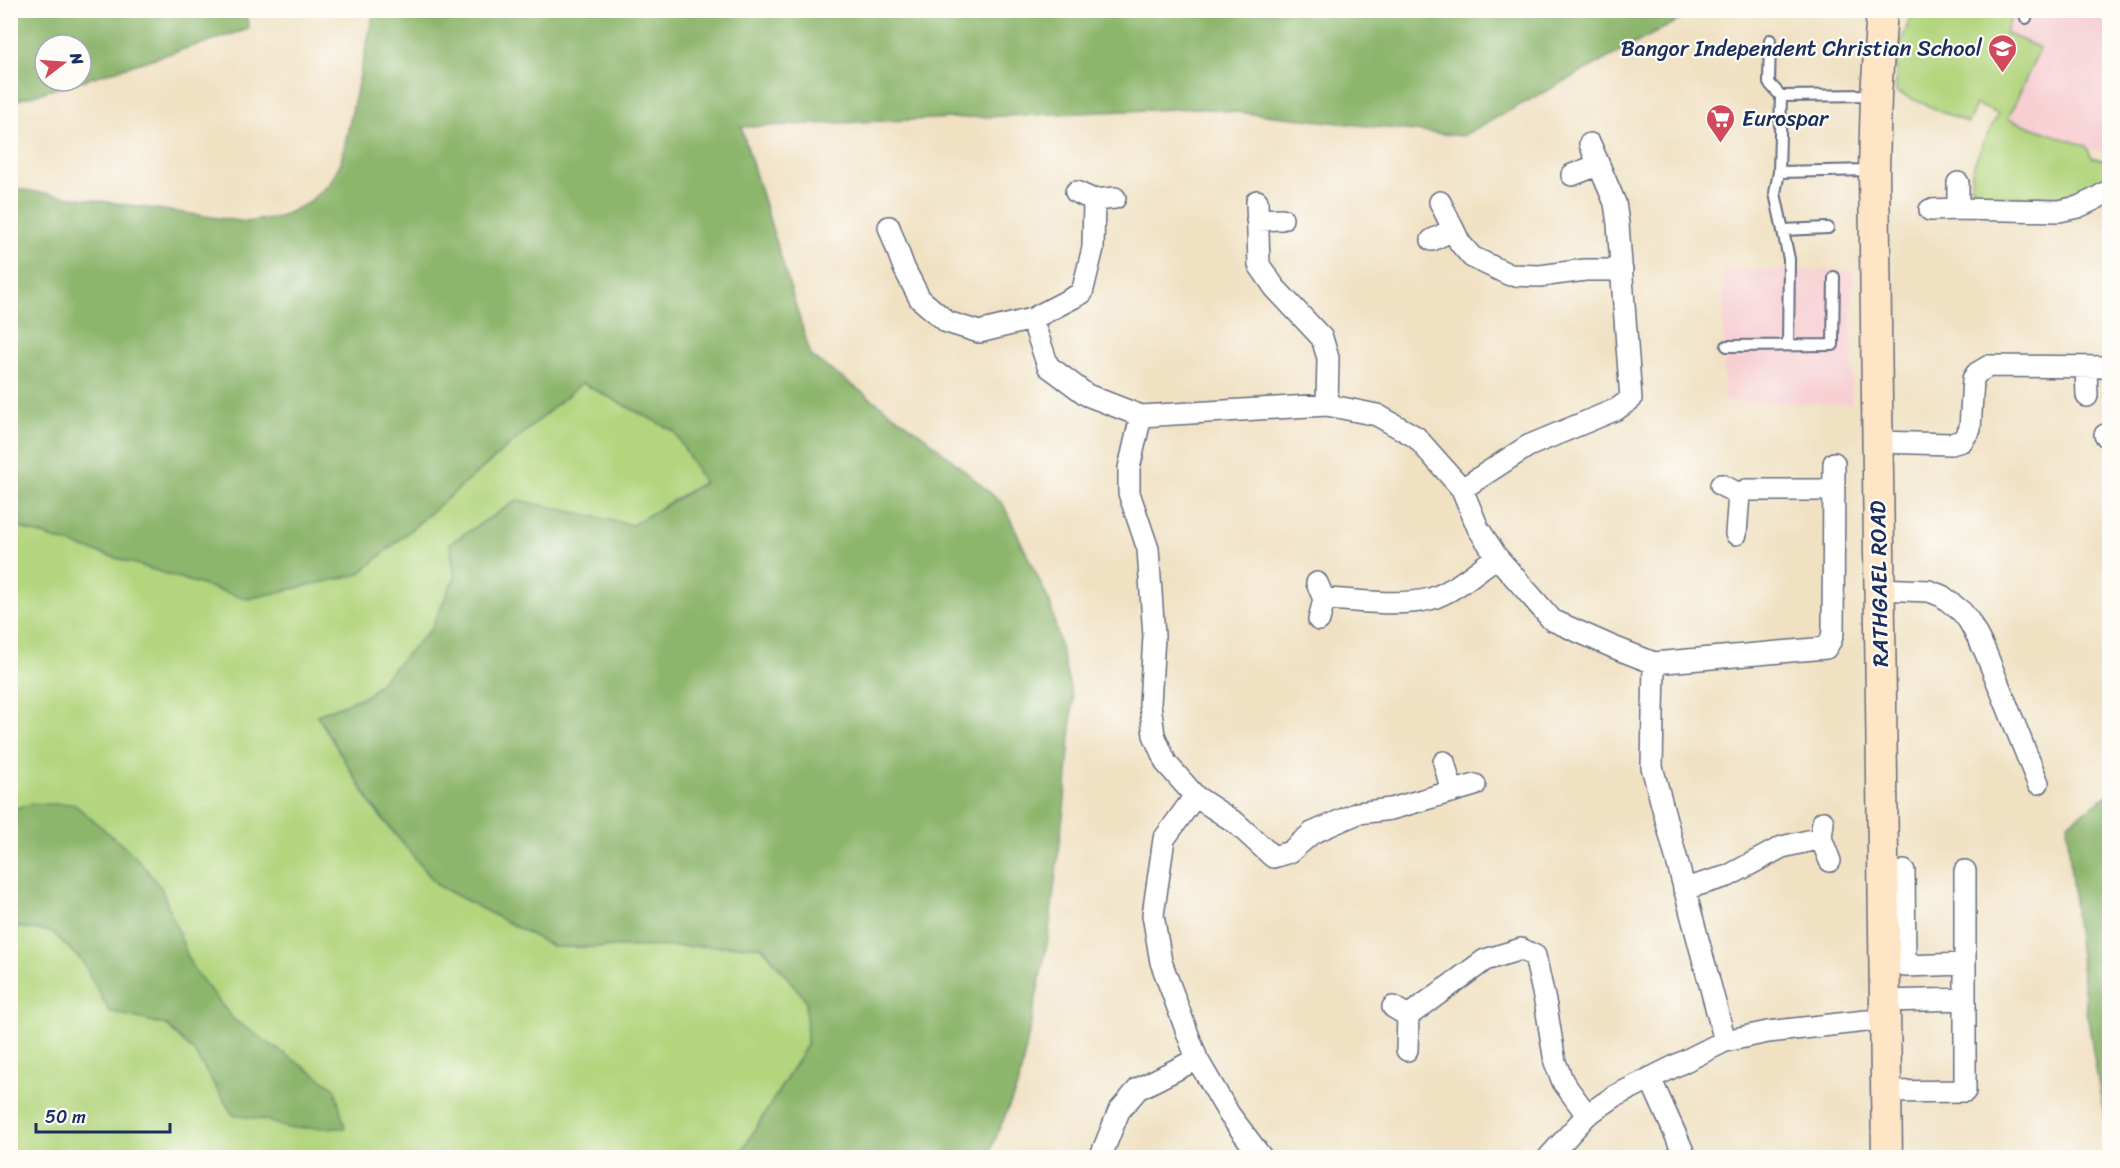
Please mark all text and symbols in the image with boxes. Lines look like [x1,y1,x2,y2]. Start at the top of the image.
place label: Bangor Independent Christian School [1621,29,1983,68]
school or university icon: Bangor Independent Christian School [1987,32,2019,74]
north arrow [33,33,93,93]
text: N [61,48,93,69]
place label: Eurospar [1742,99,1830,138]
supermarket icon: Eurospar [1705,102,1737,144]
street label: RATHGAEL ROAD [1858,500,1900,667]
scale bar [36,1096,170,1134]
text: 50 m [45,1101,86,1133]

